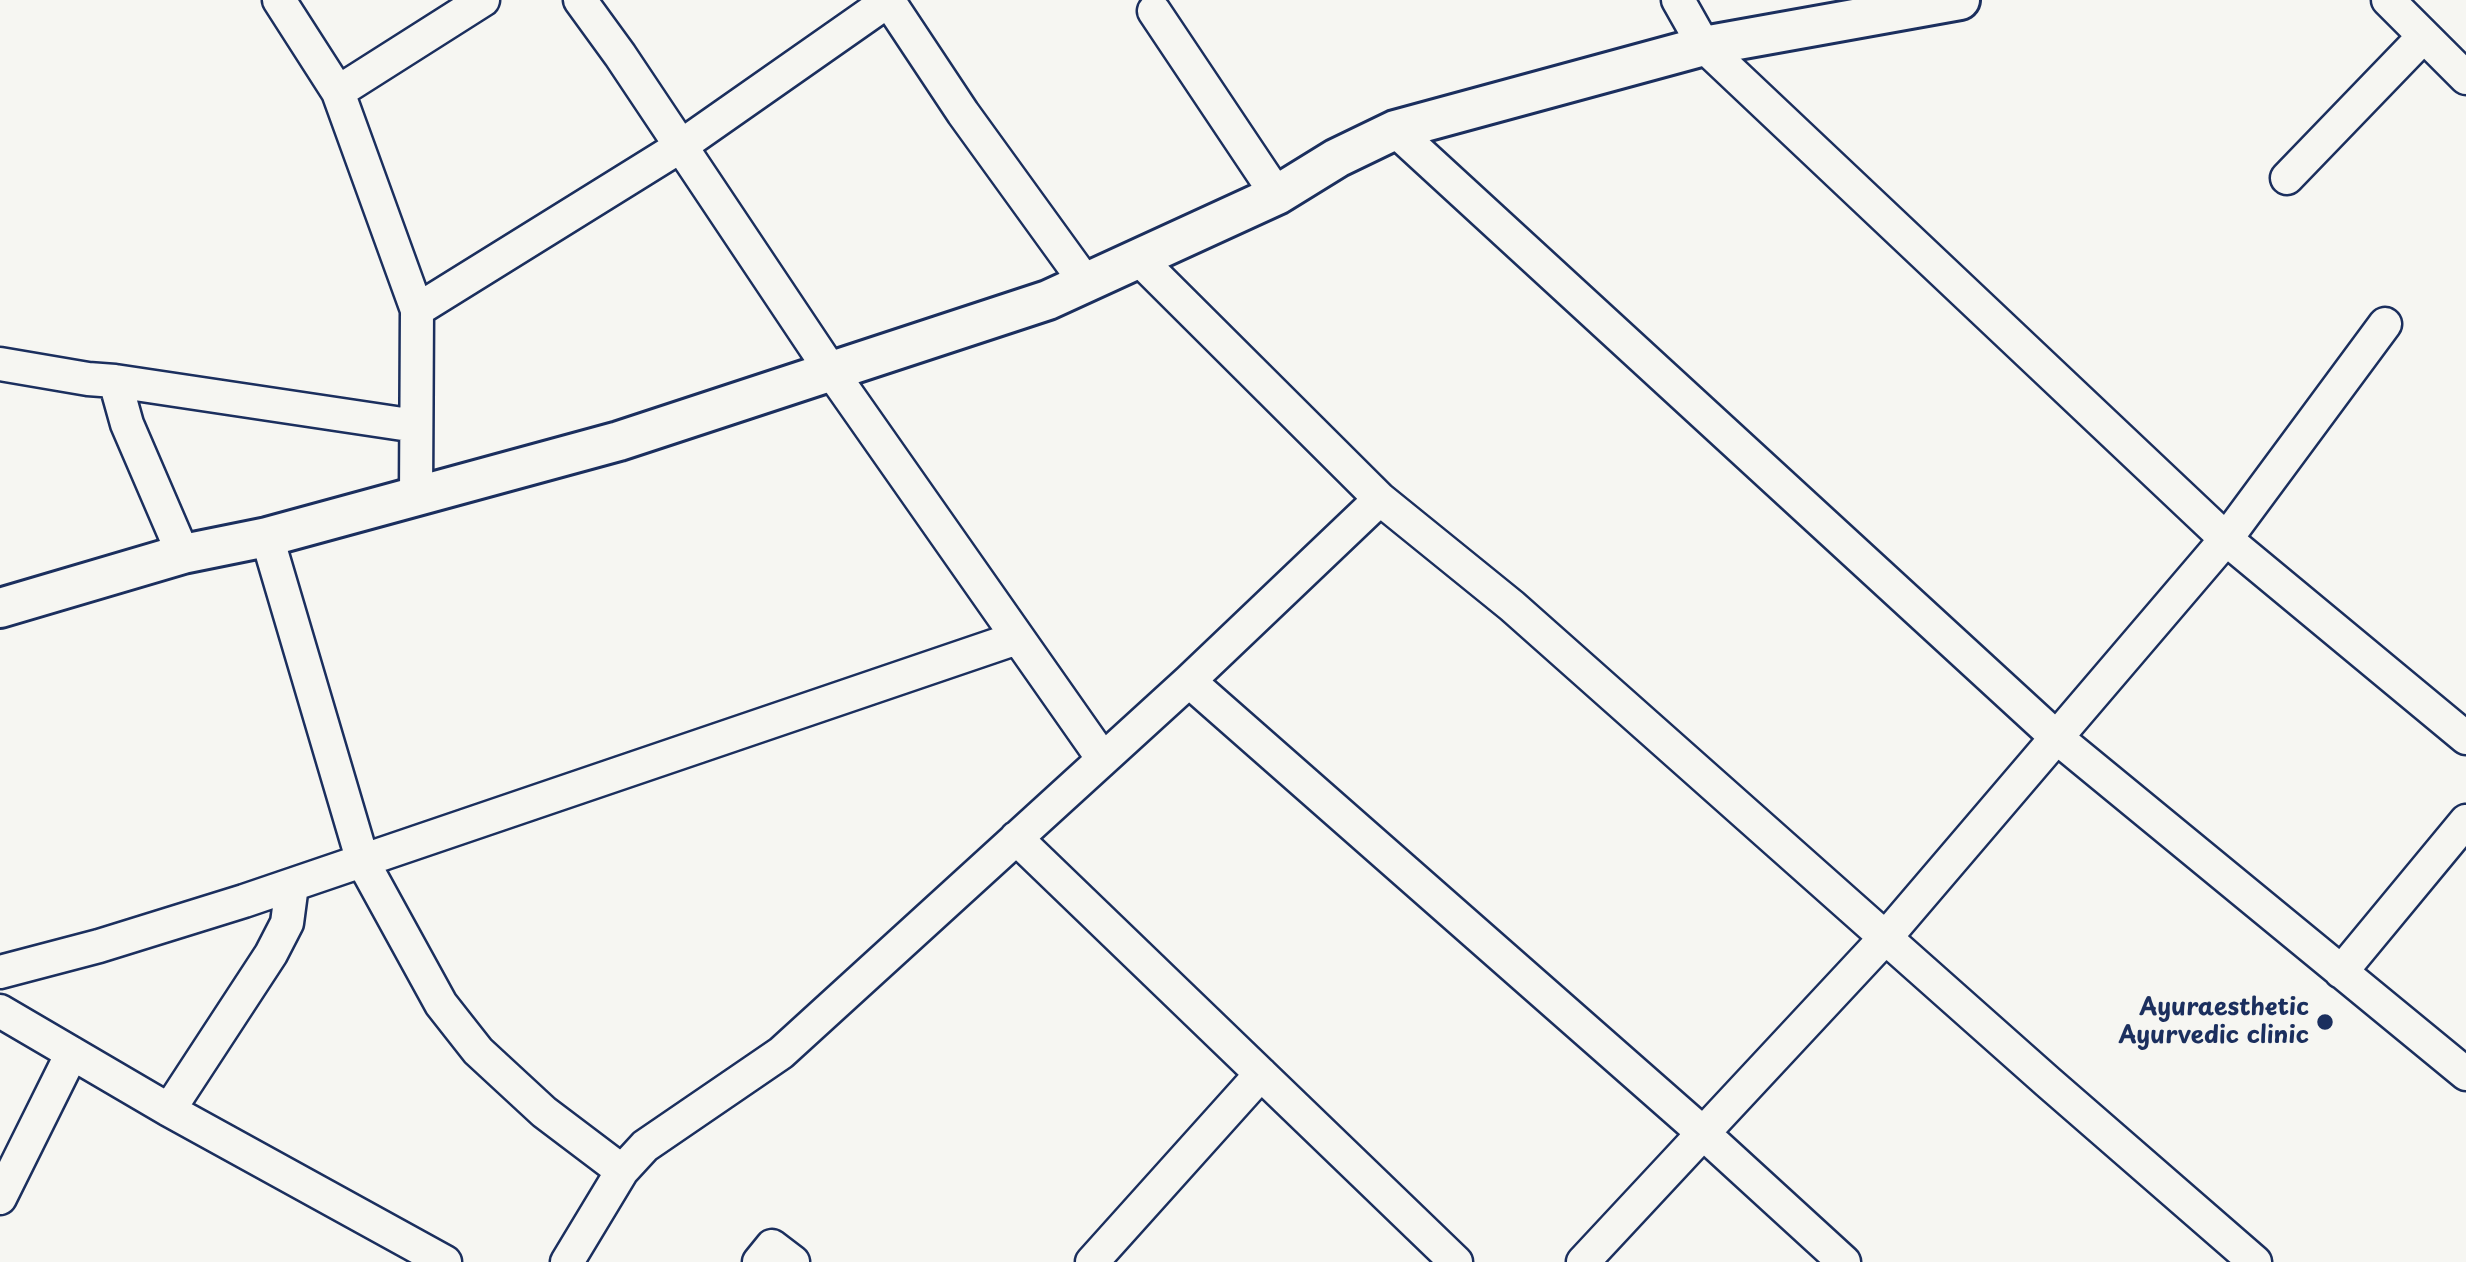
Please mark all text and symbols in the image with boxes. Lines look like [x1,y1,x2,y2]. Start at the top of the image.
place label: Ayuraesthetic Ayurvedic clinic [2118,994,2309,1050]
marker: Ayuraesthetic Ayurvedic clinic [2315,1012,2335,1032]

